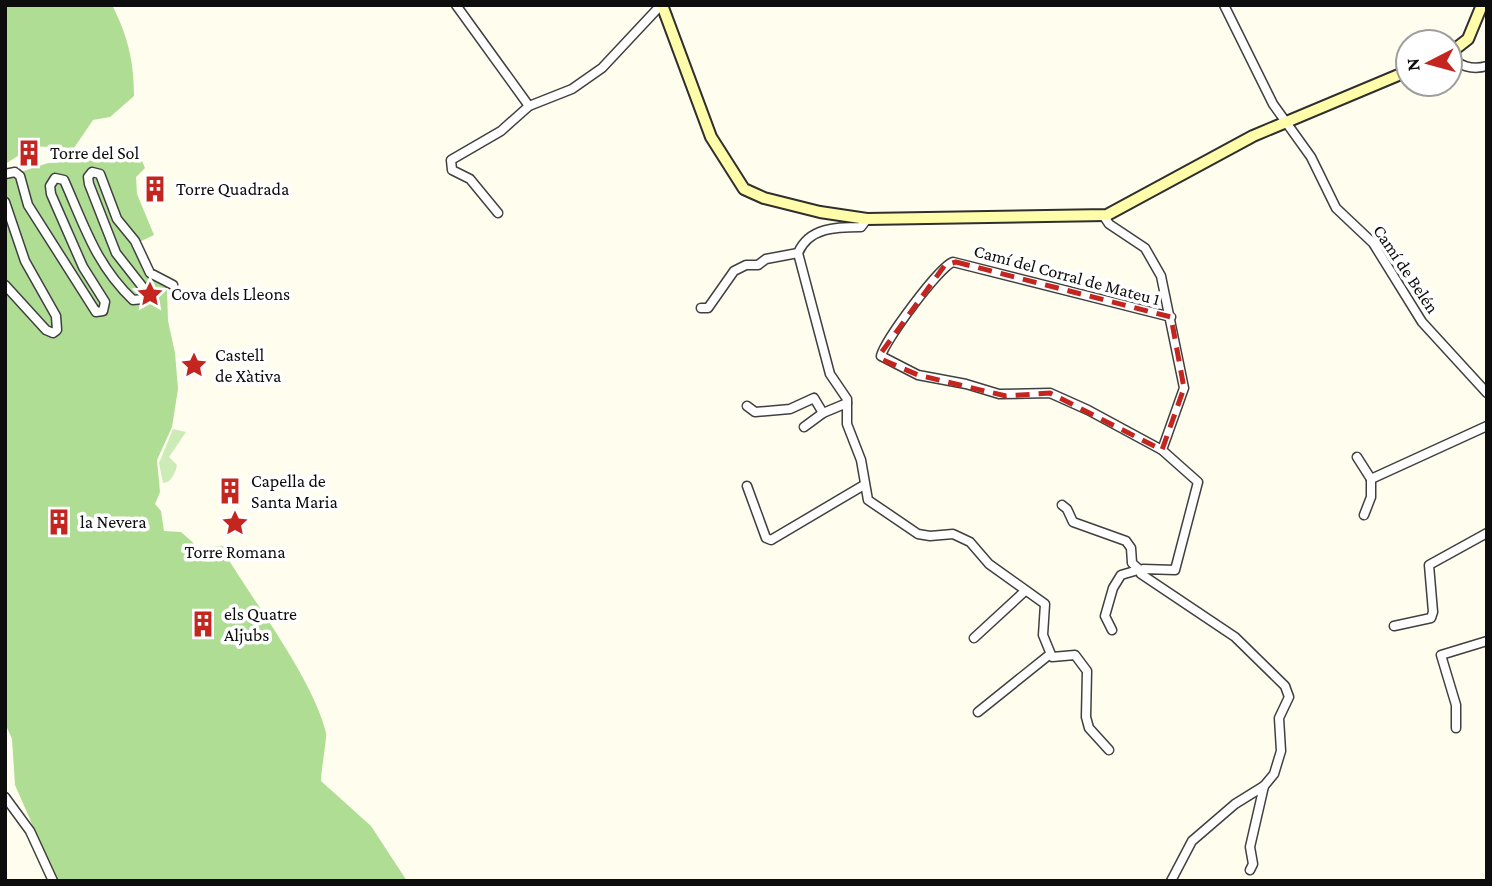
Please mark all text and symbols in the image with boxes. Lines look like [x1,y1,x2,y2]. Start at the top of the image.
north arrow [1394,28,1464,98]
text: N [1401,57,1424,72]
building icon: Torre del Sol [14,138,44,168]
place label: Torre del Sol [50,143,140,163]
building icon: Torre Quadrada [140,174,170,204]
place label: Torre Quadrada [176,179,289,199]
street label: Camí de Belén [1369,221,1443,317]
street label: Camí del Corral de Mateu 1 [972,241,1162,310]
place icon: Cova dels Lleons [135,279,165,309]
place label: Cova dels Lleons [171,284,290,304]
place label: Castell de Xàtiva [215,345,281,386]
place icon: Castell de Xàtiva [179,350,209,380]
place label: Capella de Santa Maria [251,471,338,512]
building icon: Capella de Santa Maria [215,476,245,506]
building icon: la Nevera [44,507,74,537]
place icon: Torre Romana [220,508,250,538]
place label: la Nevera [80,512,146,532]
place label: Torre Romana [184,542,286,562]
place label: els Quatre Aljubs [224,604,297,646]
building icon: els Quatre Aljubs [188,609,218,639]

